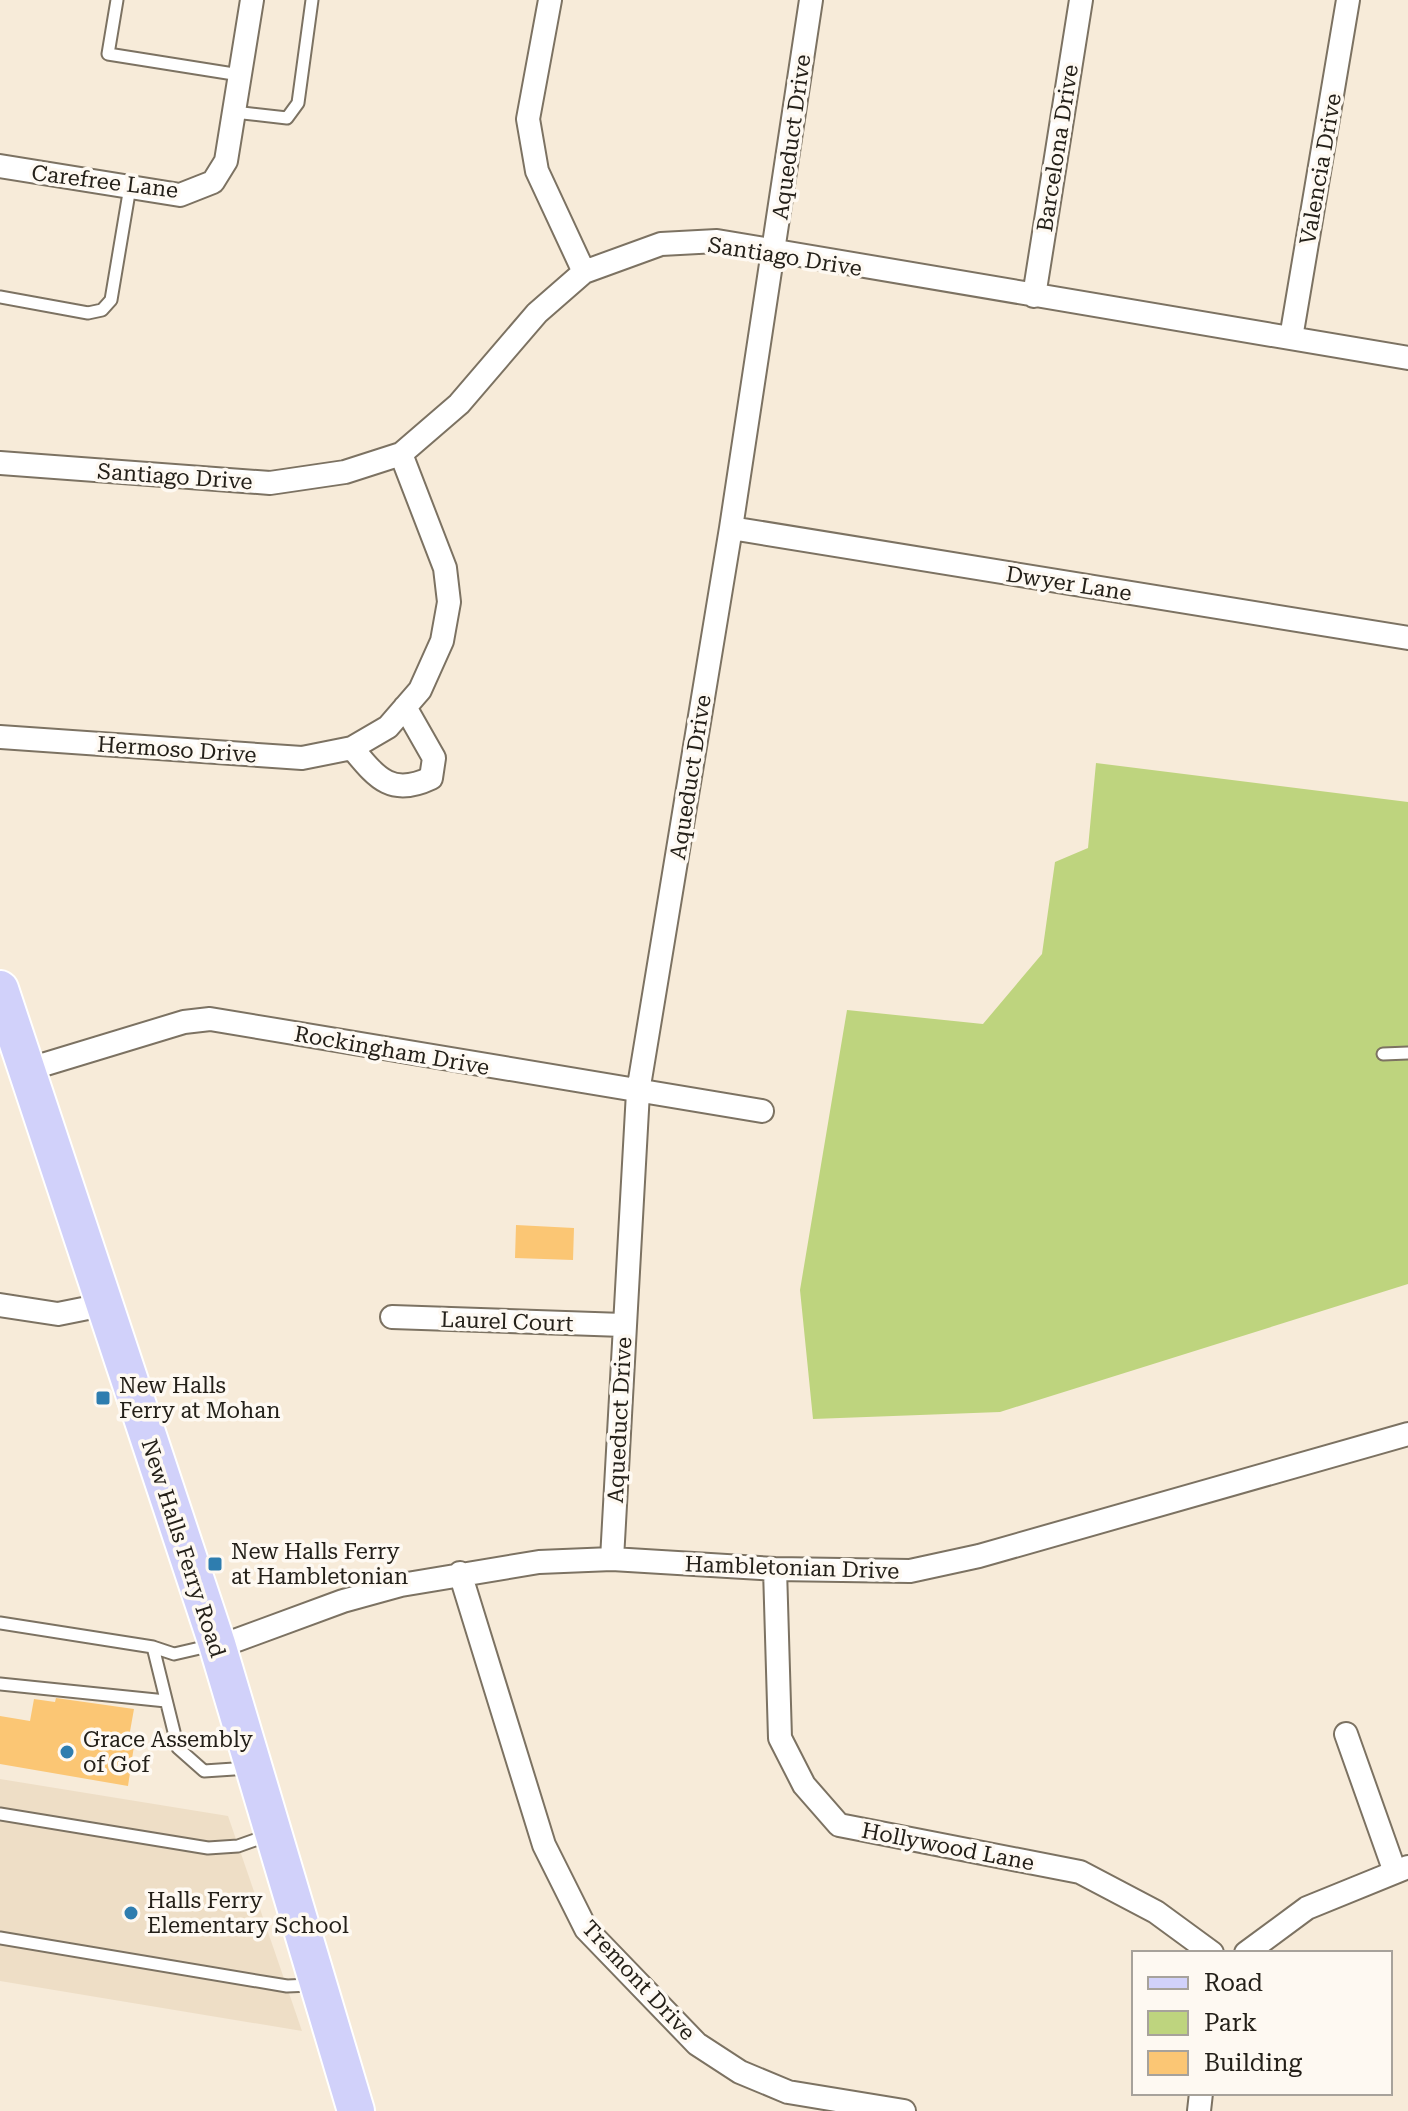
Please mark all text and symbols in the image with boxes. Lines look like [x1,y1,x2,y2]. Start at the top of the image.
street label: Aqueduct Drive [768,53,815,221]
street label: Barcelona Drive [1032,63,1083,233]
street label: Valencia Drive [1295,91,1346,247]
street label: Carefree Lane [30,160,180,203]
street label: Santiago Drive [706,232,864,281]
street label: Santiago Drive [97,459,253,494]
street label: Dwyer Lane [1004,561,1134,606]
street label: Aqueduct Drive [665,693,716,861]
street label: Hermoso Drive [96,731,257,768]
street label: Rockingham Drive [292,1021,491,1080]
street label: Laurel Court [440,1307,574,1336]
street label: Aqueduct Drive [603,1336,636,1504]
place label: New Halls Ferry at Mohan [119,1373,280,1423]
marker: New Halls Ferry at Mohan [94,1389,112,1407]
street label: New Halls Ferry Road [136,1436,231,1660]
place label: New Halls Ferry at Hambletonian [231,1539,408,1589]
street label: Hambletonian Drive [684,1551,900,1584]
marker: New Halls Ferry at Hambletonian [206,1555,224,1573]
place label: Grace Assembly of Gof [83,1727,253,1777]
marker: Grace Assembly of Gof [58,1743,76,1761]
street label: Hollywood Lane [860,1818,1036,1875]
place label: Halls Ferry Elementary School [147,1888,349,1938]
marker: Halls Ferry Elementary School [122,1904,140,1922]
street label: Tremont Drive [577,1915,700,2045]
legend [1132,1951,1392,2095]
text: Road [1204,1969,1263,1997]
text: Park [1204,2009,1257,2037]
text: Building [1204,2049,1302,2077]

